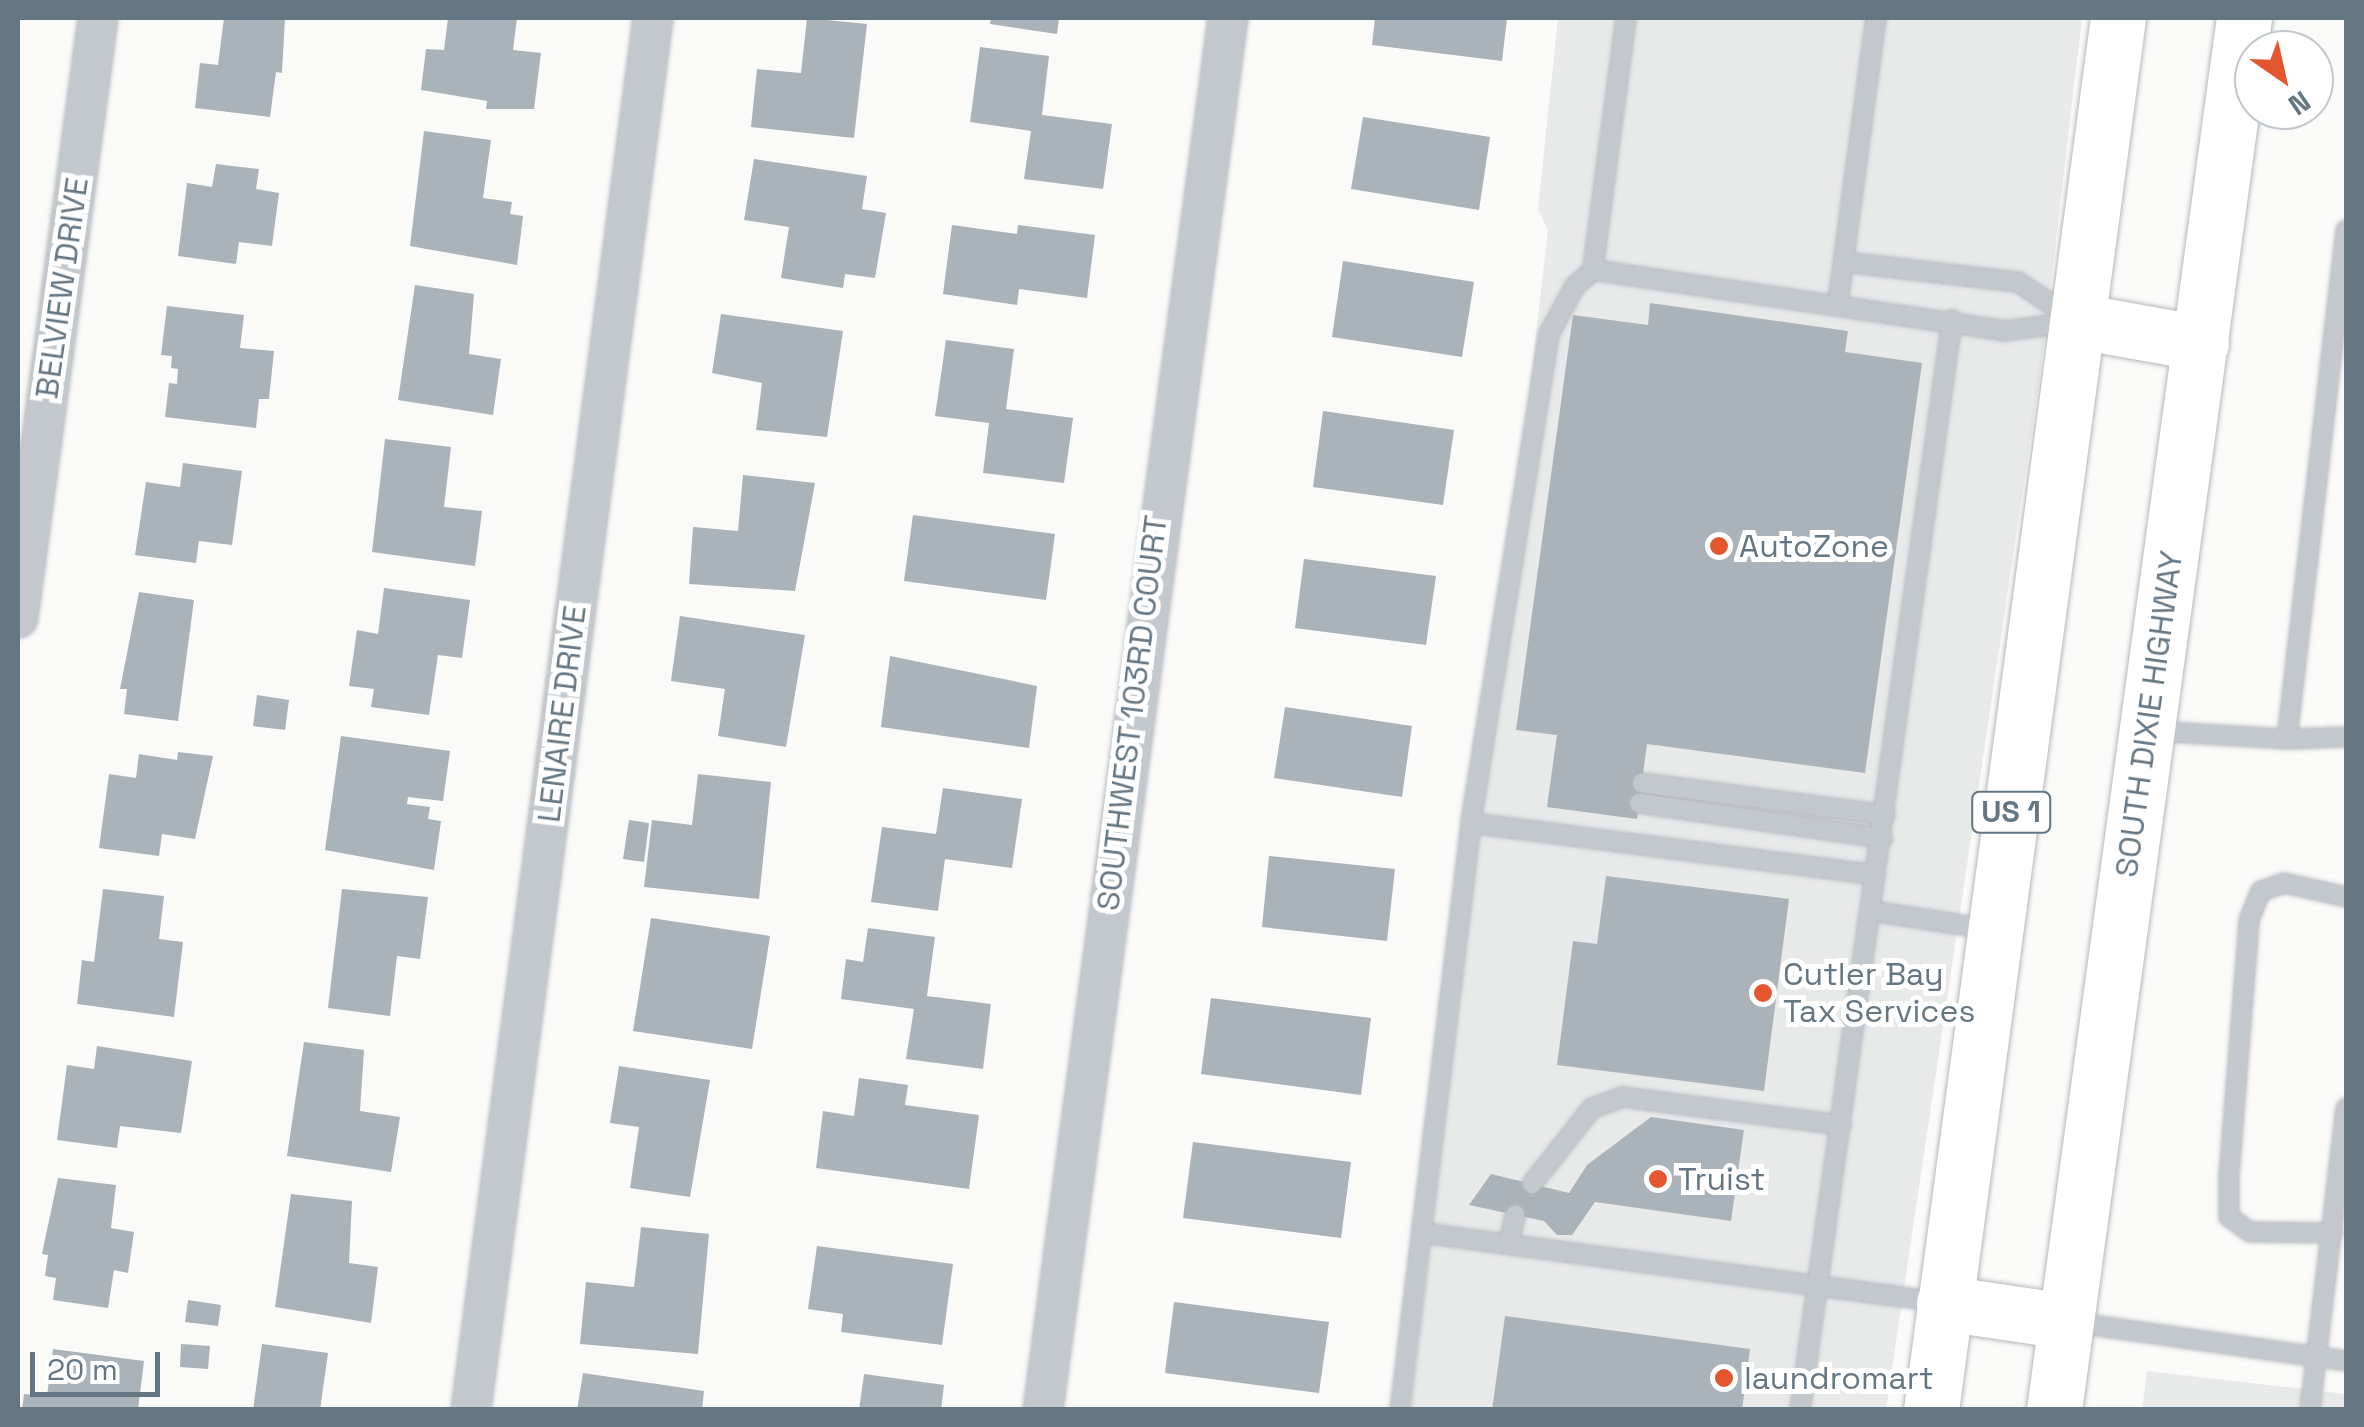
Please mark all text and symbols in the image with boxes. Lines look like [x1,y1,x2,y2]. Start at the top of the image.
north arrow [2234,30,2334,130]
text: N [2282,83,2318,123]
street label: BELVIEW DRIVE [27,175,97,401]
street label: SOUTHWEST 103RD COURT [1089,513,1175,913]
place label: AutoZone [1739,527,1889,565]
marker: AutoZone [1708,535,1730,557]
street label: SOUTH DIXIE HIGHWAY [2107,548,2191,880]
street label: LENAIRE DRIVE [530,603,594,825]
road number: US 1 [1971,787,2051,837]
place label: Cutler Bay Tax Services [1783,956,1975,1031]
marker: Cutler Bay Tax Services [1752,982,1774,1004]
place label: Truist [1678,1160,1765,1198]
marker: Truist [1647,1168,1669,1190]
scale bar [35,1332,165,1394]
text: 20 m [47,1350,118,1389]
place label: laundromart [1744,1359,1934,1397]
marker: laundromart [1713,1367,1735,1389]

